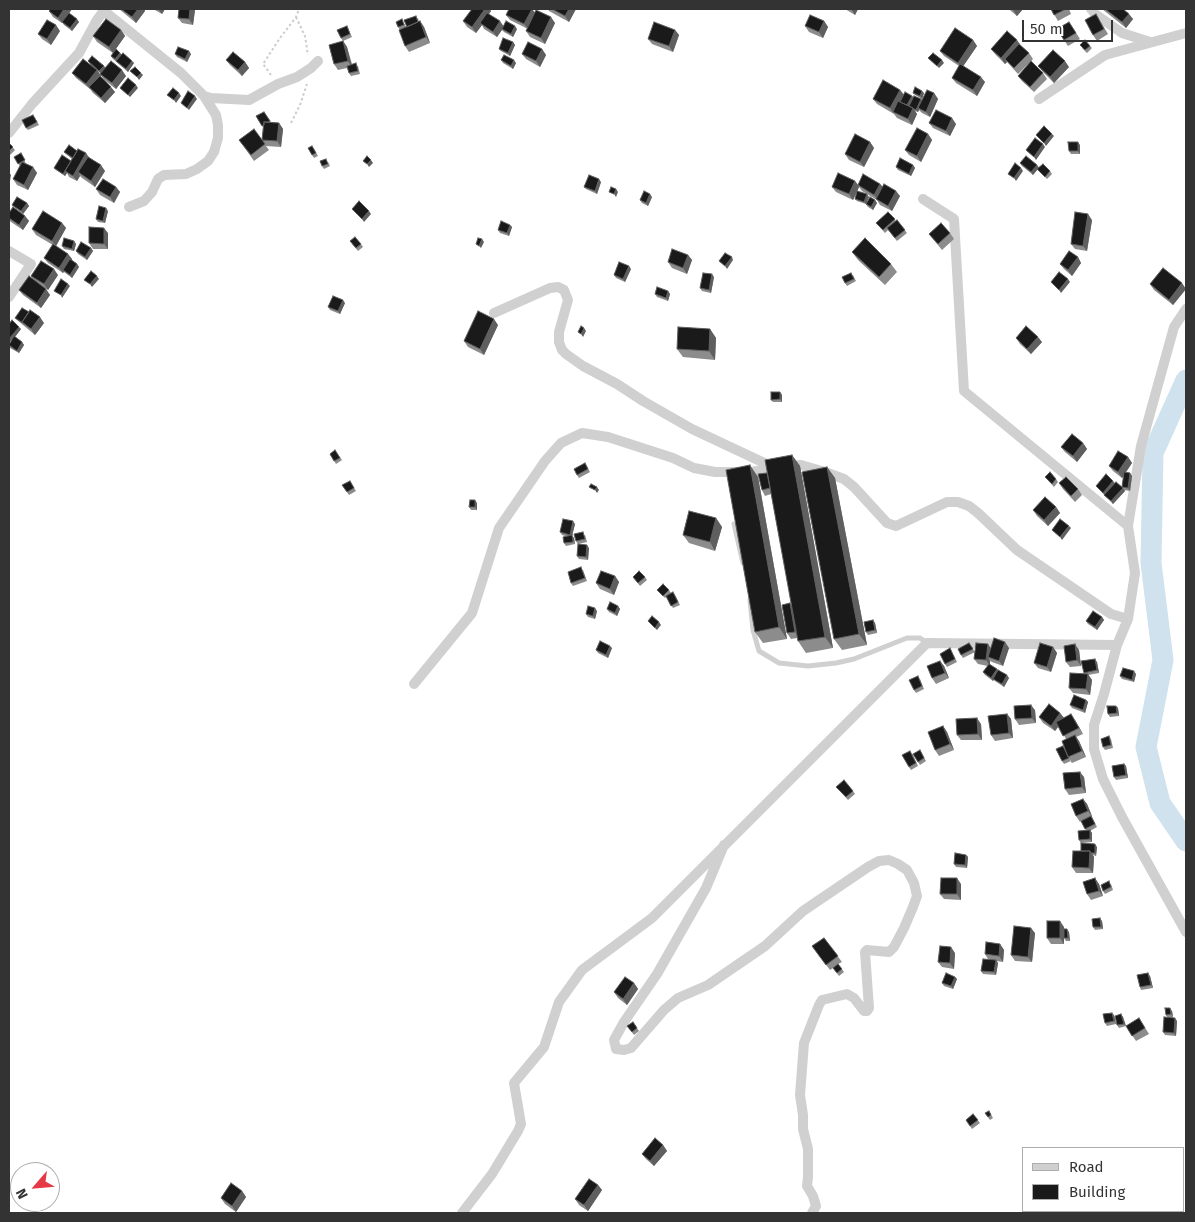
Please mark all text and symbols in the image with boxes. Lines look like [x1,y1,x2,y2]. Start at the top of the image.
scale bar [1025,10,1116,42]
text: 50 m [1030,20,1063,38]
legend [1022,1147,1185,1212]
text: Road [1069,1158,1104,1176]
north arrow [10,1162,60,1212]
text: Building [1069,1183,1125,1201]
text: N [12,1186,32,1202]

